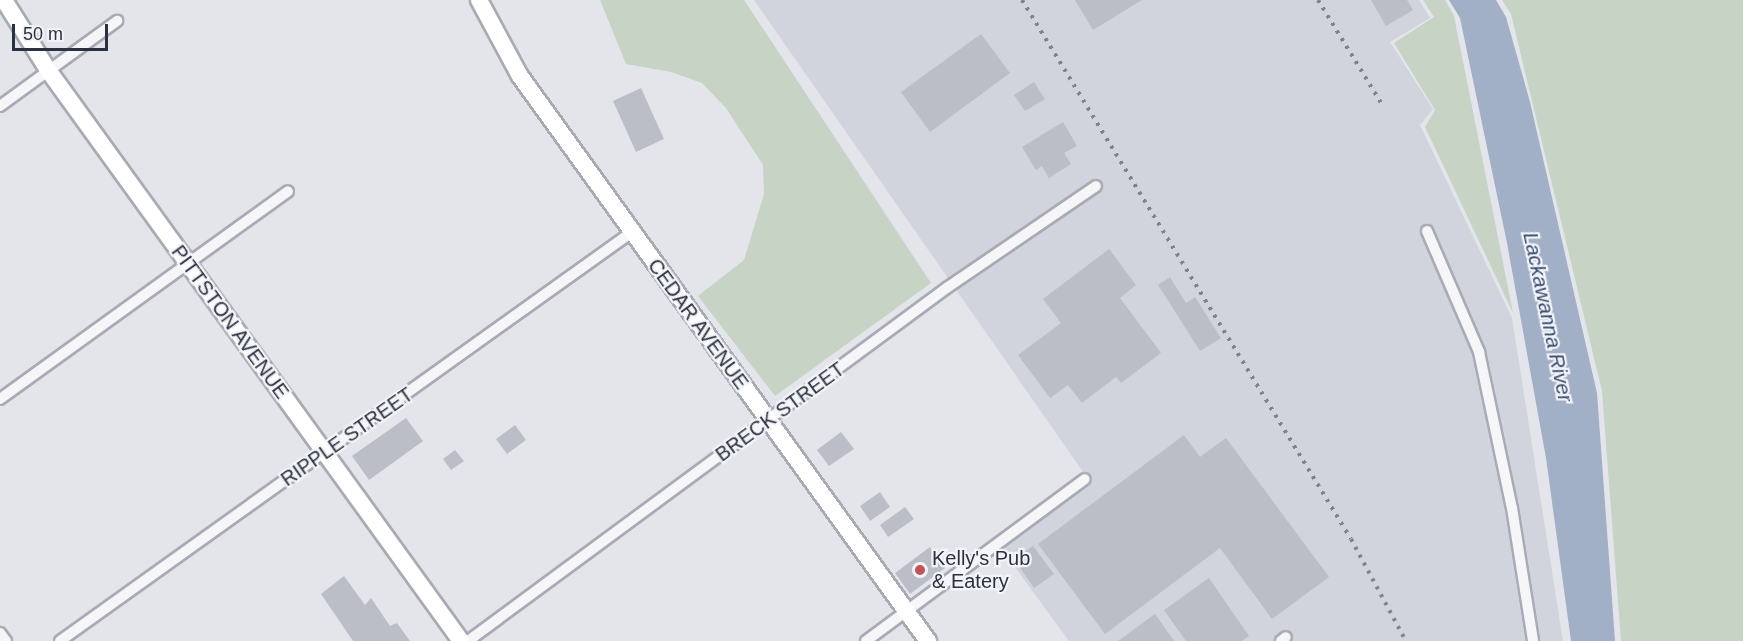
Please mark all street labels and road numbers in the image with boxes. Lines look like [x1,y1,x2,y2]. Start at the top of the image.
street label: PITTSTON AVENUE [166,240,294,404]
street label: CEDAR AVENUE [642,254,754,394]
street label: BRECK STREET [711,357,849,467]
street label: RIPPLE STREET [276,383,418,491]

